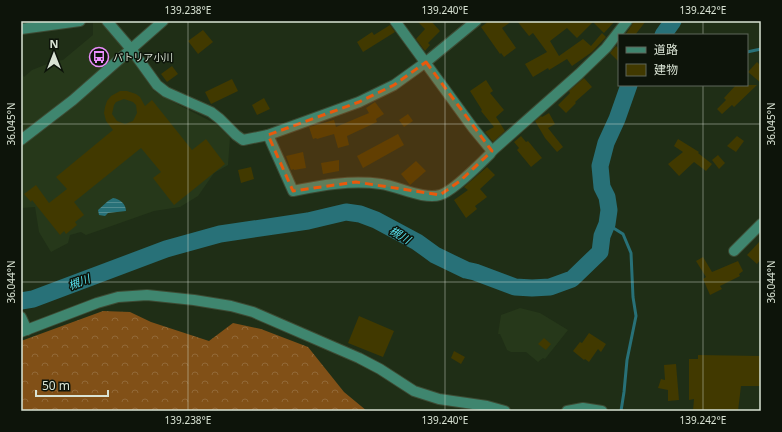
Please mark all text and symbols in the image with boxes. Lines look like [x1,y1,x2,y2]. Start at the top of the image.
text: 139.238°E [165,3,211,17]
text: 139.240°E [422,3,468,17]
text: 139.242°E [680,3,726,17]
north arrow [34,34,74,74]
legend [618,34,748,86]
text: N [50,36,58,51]
text: 道路 [654,41,678,58]
bus stop icon: パトリア小川 [88,46,110,68]
place label: パトリア小川 [113,50,173,64]
text: 建物 [654,61,678,78]
text: 36.045°N [4,102,18,146]
text: 36.045°N [764,102,778,146]
water label: 槻川 [387,222,414,247]
text: 36.044°N [4,260,18,304]
text: 36.044°N [764,260,778,304]
water label: 槻川 [66,270,93,292]
scale bar [36,372,108,398]
text: 50 m [42,377,70,394]
text: 139.238°E [165,413,211,427]
text: 139.240°E [422,413,468,427]
text: 139.242°E [680,413,726,427]

